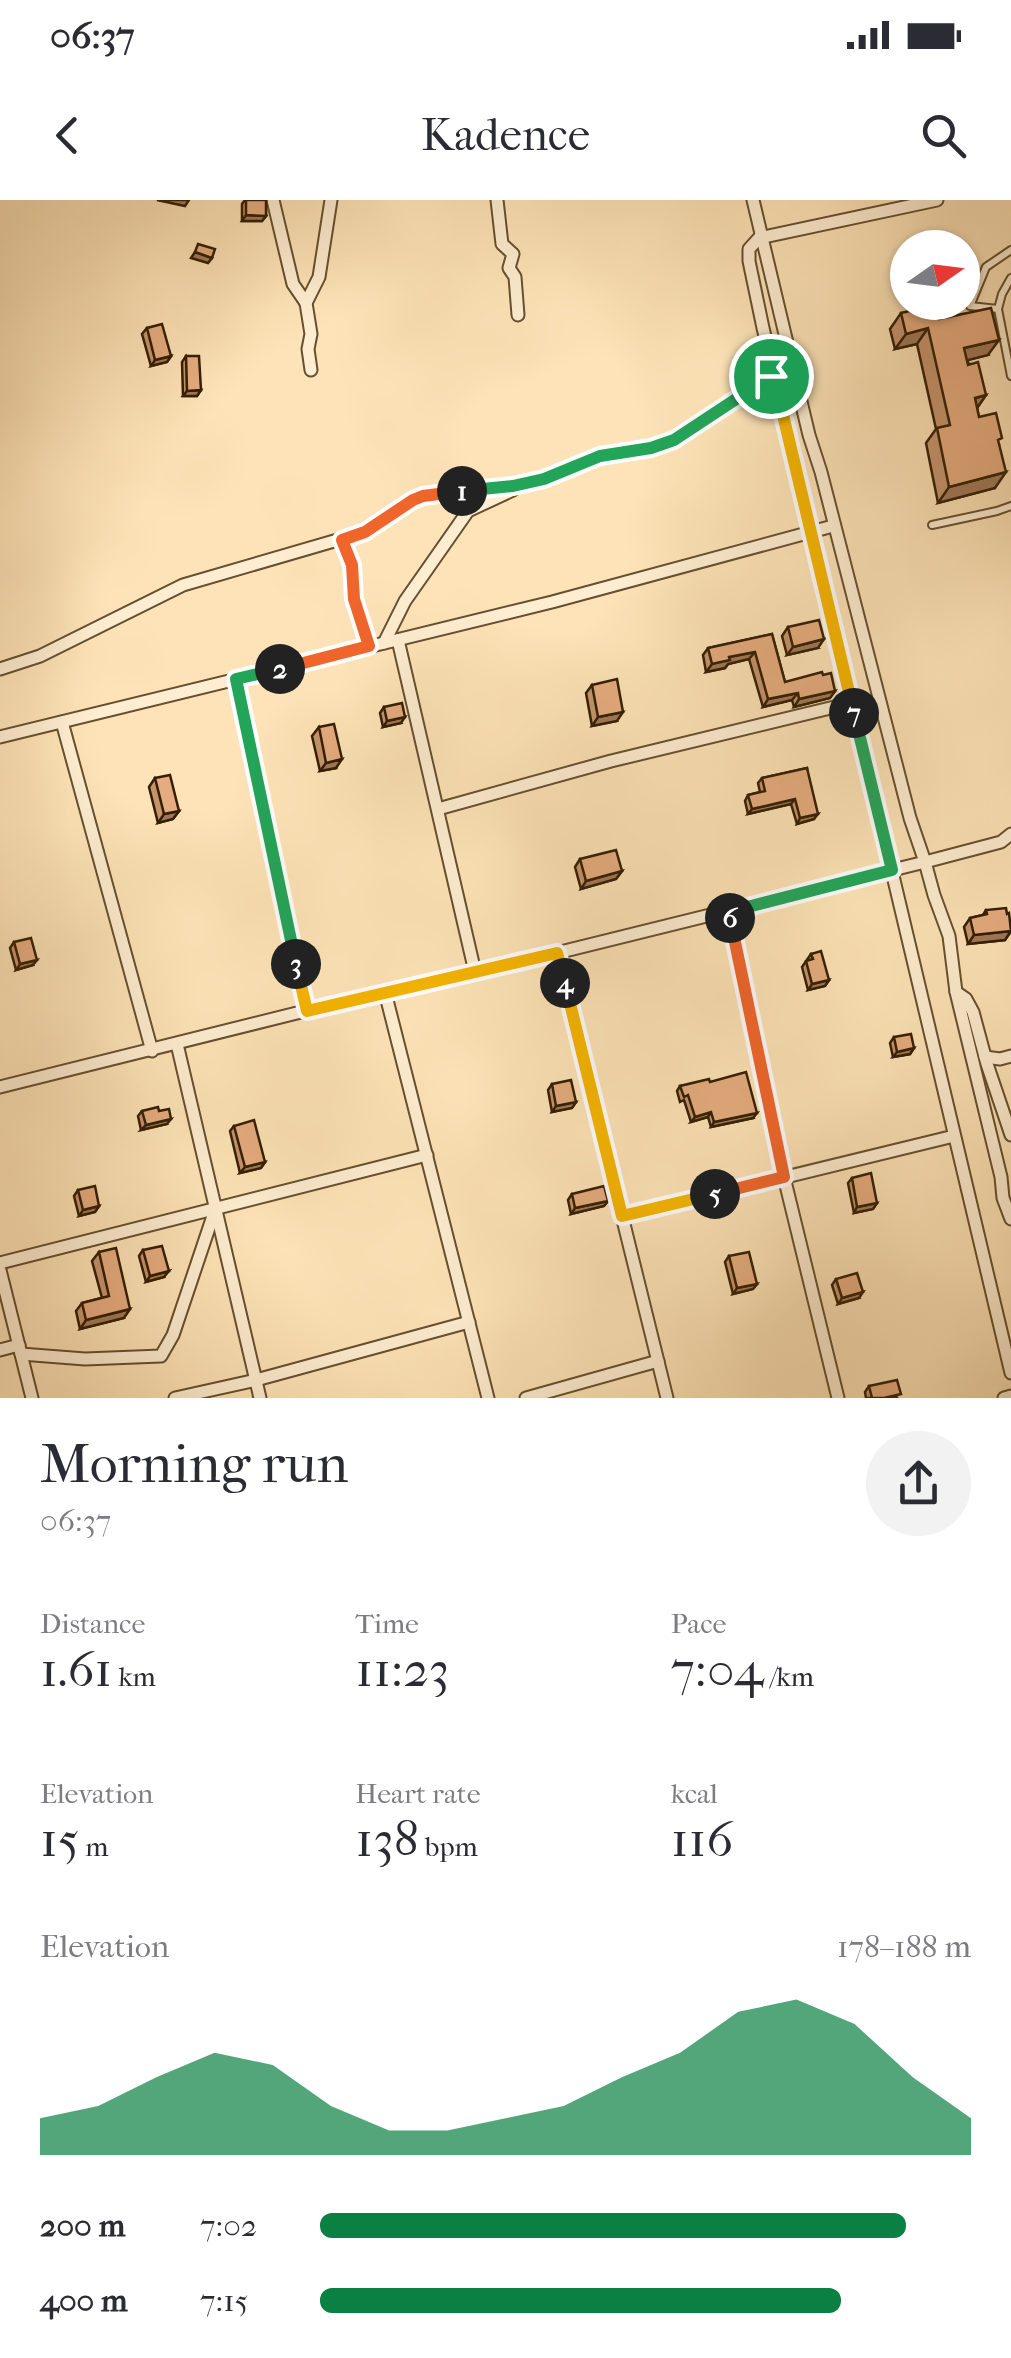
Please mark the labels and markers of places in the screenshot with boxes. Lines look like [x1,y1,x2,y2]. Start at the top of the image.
pin [729,334,814,419]
pin: 1 [437,466,487,516]
pin: 2 [255,644,305,694]
pin: 7 [829,688,879,738]
pin: 6 [705,893,755,943]
pin: 3 [271,939,321,989]
pin: 4 [540,958,590,1008]
pin: 5 [690,1169,740,1219]

